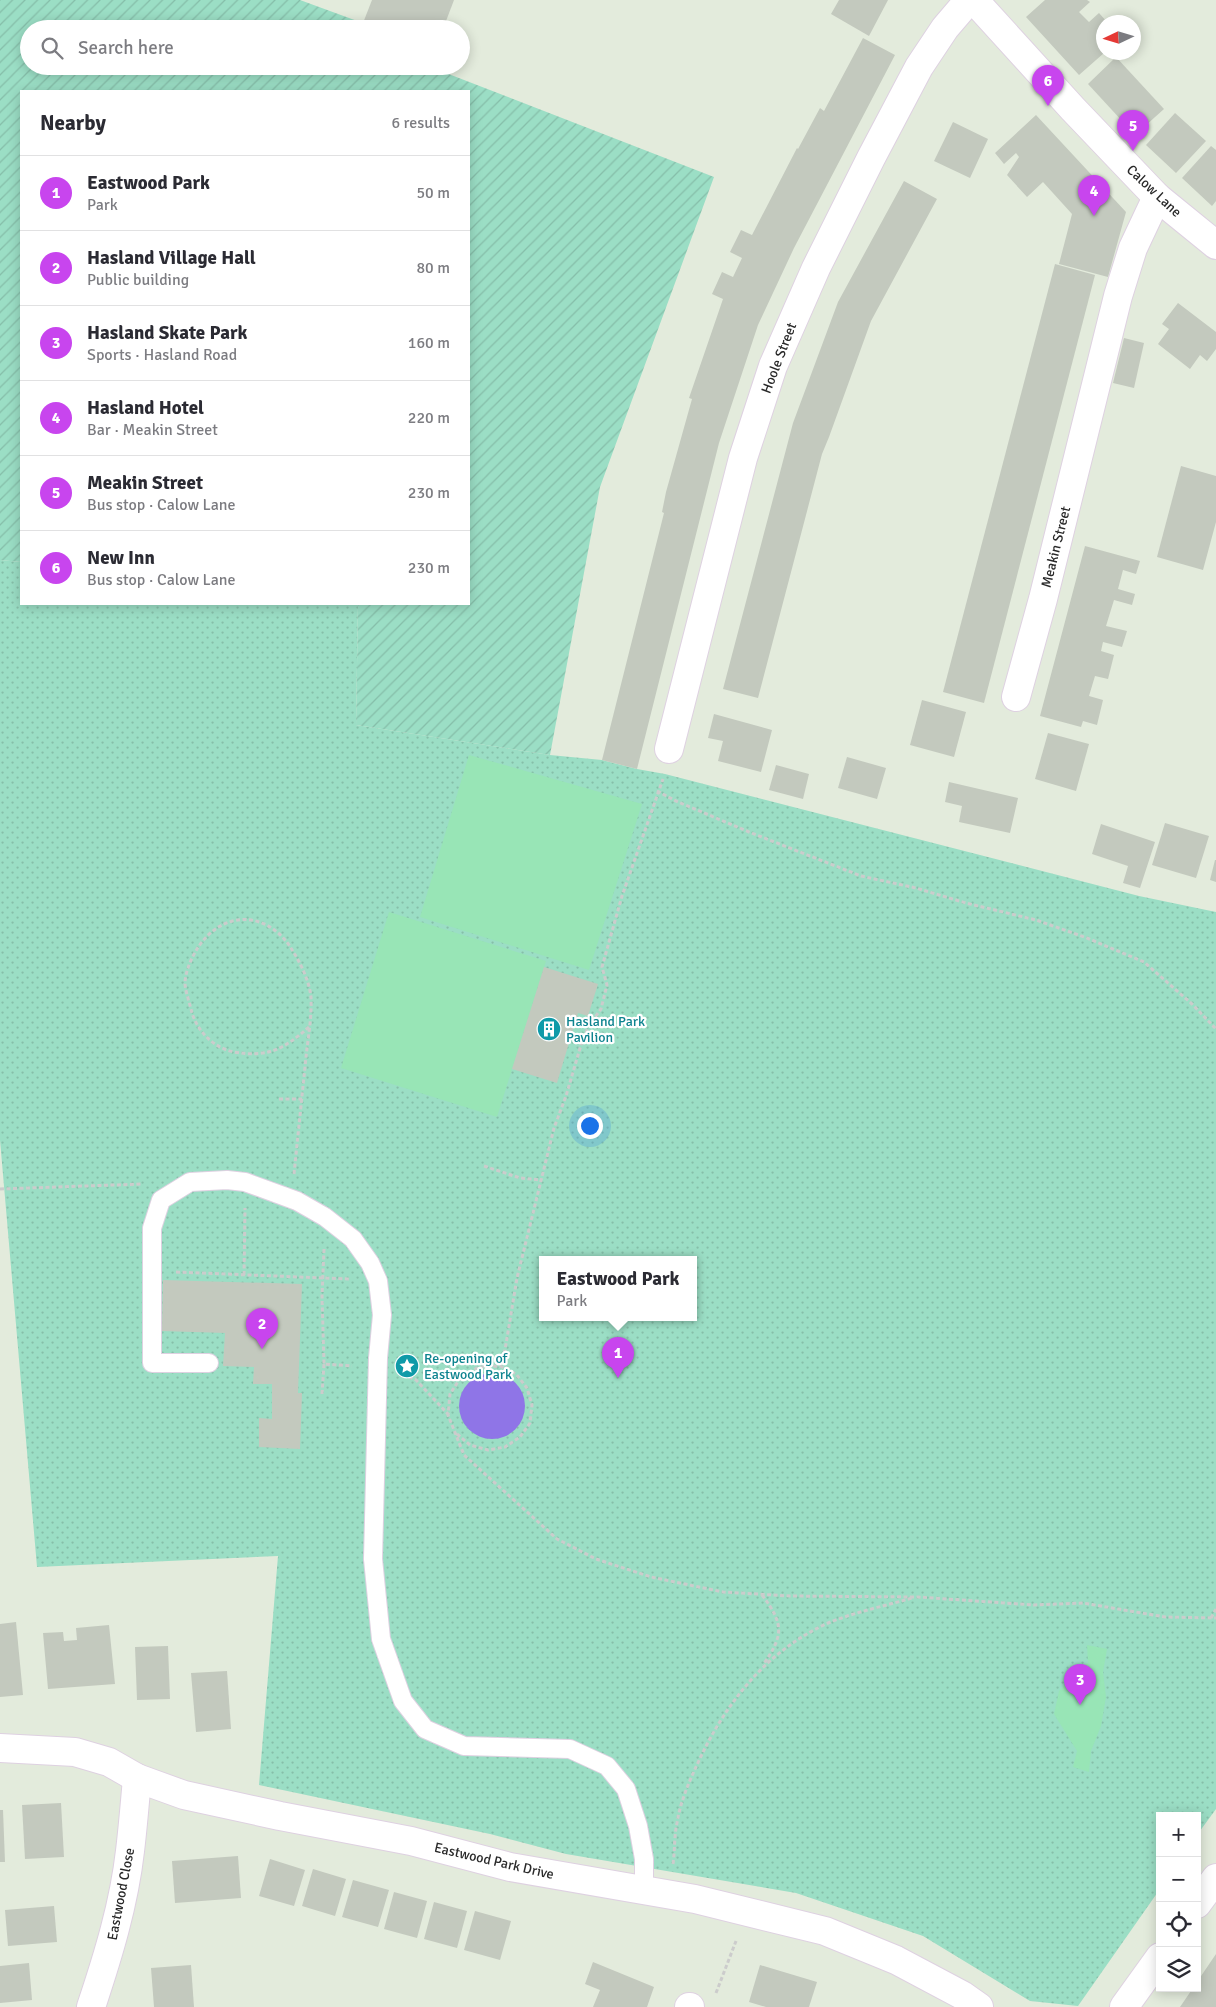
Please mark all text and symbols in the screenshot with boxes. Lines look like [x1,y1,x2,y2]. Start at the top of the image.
north arrow [1096,15,1141,60]
search box [20,20,470,75]
icon: search [38,34,66,62]
text: Search here [78,36,174,60]
pin: 6 [1032,65,1064,106]
text: Nearby [40,110,106,136]
pin: 5 [1117,110,1149,151]
text: 6 results [391,113,450,133]
street label: Calow Lane [1123,161,1185,221]
text: Eastwood Park [87,171,210,195]
pin: 4 [1078,175,1110,216]
text: 1 [52,183,60,203]
text: 50 m [416,183,450,203]
text: Park [87,195,118,215]
text: Hasland Village Hall [87,246,256,270]
text: 2 [52,258,60,278]
text: 80 m [416,258,450,278]
text: Public building [87,270,189,290]
street label: Hoole Street [758,320,800,396]
text: Hasland Skate Park [87,321,248,345]
text: 3 [52,333,60,353]
text: 160 m [408,333,450,353]
text: Sports · Hasland Road [87,345,237,365]
text: Hasland Hotel [87,396,204,420]
text: 4 [52,408,60,428]
text: 220 m [408,408,450,428]
text: Bar · Meakin Street [87,420,218,440]
text: Meakin Street [87,471,203,495]
text: 5 [52,483,60,503]
text: 230 m [408,483,450,503]
text: Bus stop · Calow Lane [87,495,236,515]
street label: Meakin Street [1038,504,1074,589]
text: New Inn [87,546,155,570]
text: 6 [52,558,60,578]
text: 230 m [408,558,450,578]
text: Bus stop · Calow Lane [87,570,236,590]
place label: Hasland Park Pavilion [566,1013,645,1046]
building icon: Hasland Park Pavilion [536,1016,562,1042]
your location [577,1113,603,1139]
popup [539,1256,697,1321]
text: Eastwood Park [557,1267,679,1291]
text: Park [557,1291,587,1311]
pin: 2 [246,1308,278,1349]
pin: 1 [602,1337,634,1378]
place label: Re-opening of Eastwood Park [424,1350,512,1383]
place icon: Re-opening of Eastwood Park [394,1353,420,1379]
pin: 3 [1064,1664,1096,1705]
map controls [1156,1812,1201,1992]
button: + [1156,1812,1201,1857]
street label: Eastwood Park Drive [432,1839,556,1883]
street label: Eastwood Close [104,1846,138,1942]
button: − [1156,1857,1201,1902]
button: locate [1156,1902,1201,1947]
button: layers [1156,1947,1201,1992]

